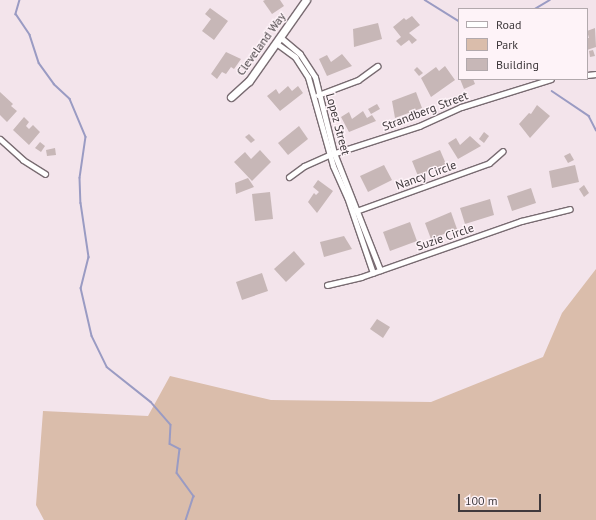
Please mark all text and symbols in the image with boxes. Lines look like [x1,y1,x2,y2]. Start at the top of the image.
legend [458,8,588,80]
street label: Cleveland Way [233,10,289,78]
text: Road [496,17,521,32]
text: Park [496,37,518,52]
text: Building [496,57,539,72]
street label: Strandberg Street [380,88,470,134]
street label: Lopez Street [323,91,353,157]
street label: Nancy Circle [394,157,458,193]
street label: Suzie Circle [414,220,476,254]
scale bar [460,486,543,512]
text: 100 m [465,493,498,508]

